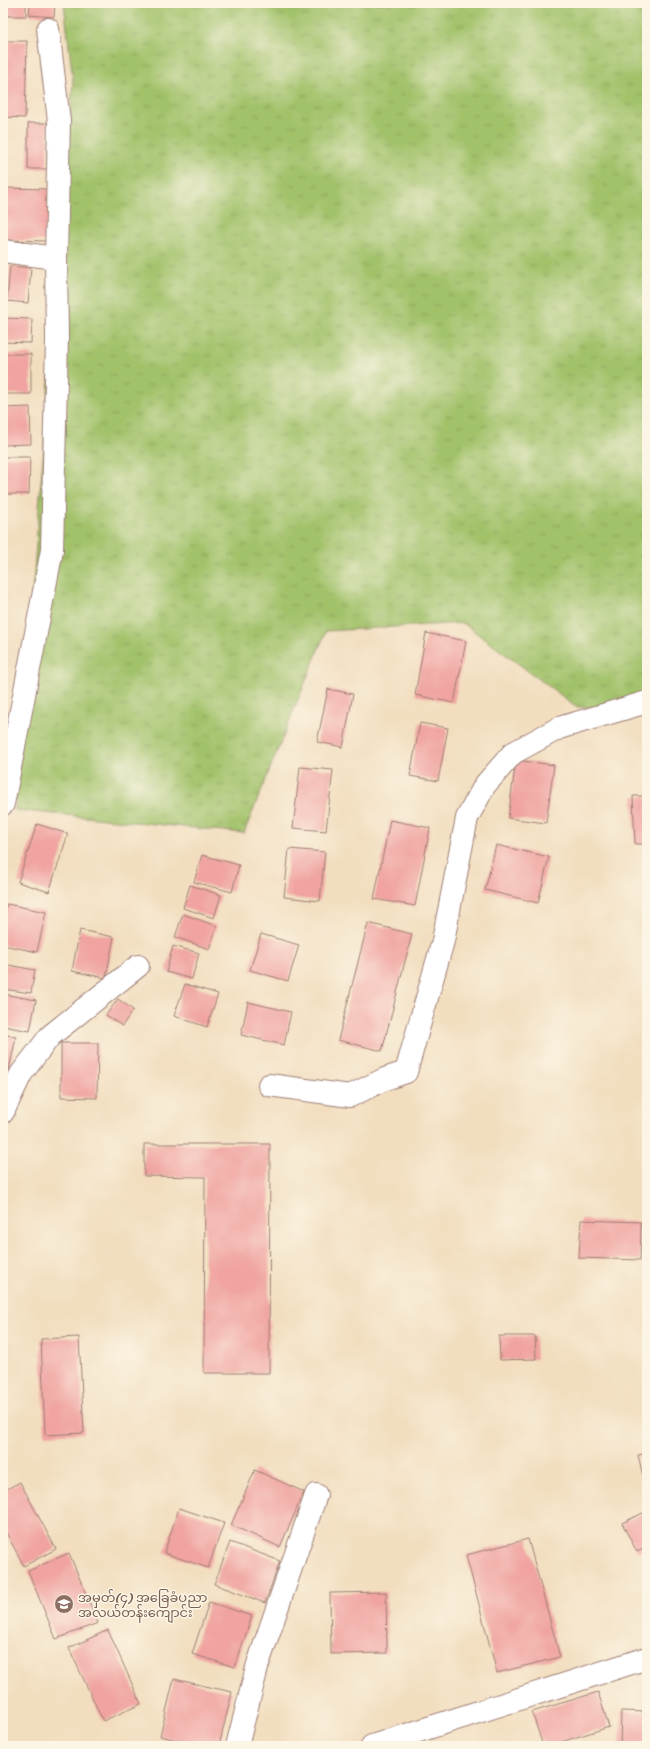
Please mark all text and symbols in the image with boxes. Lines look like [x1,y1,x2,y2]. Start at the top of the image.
place label: အမှတ်(၄) အခြေခံပညာ အလယ်တန်းကျောင်း [78,1586,208,1624]
school or university icon: အမှတ်(၄) အခြေခံပညာ အလယ်တန်းကျောင်း [53,1593,75,1615]

